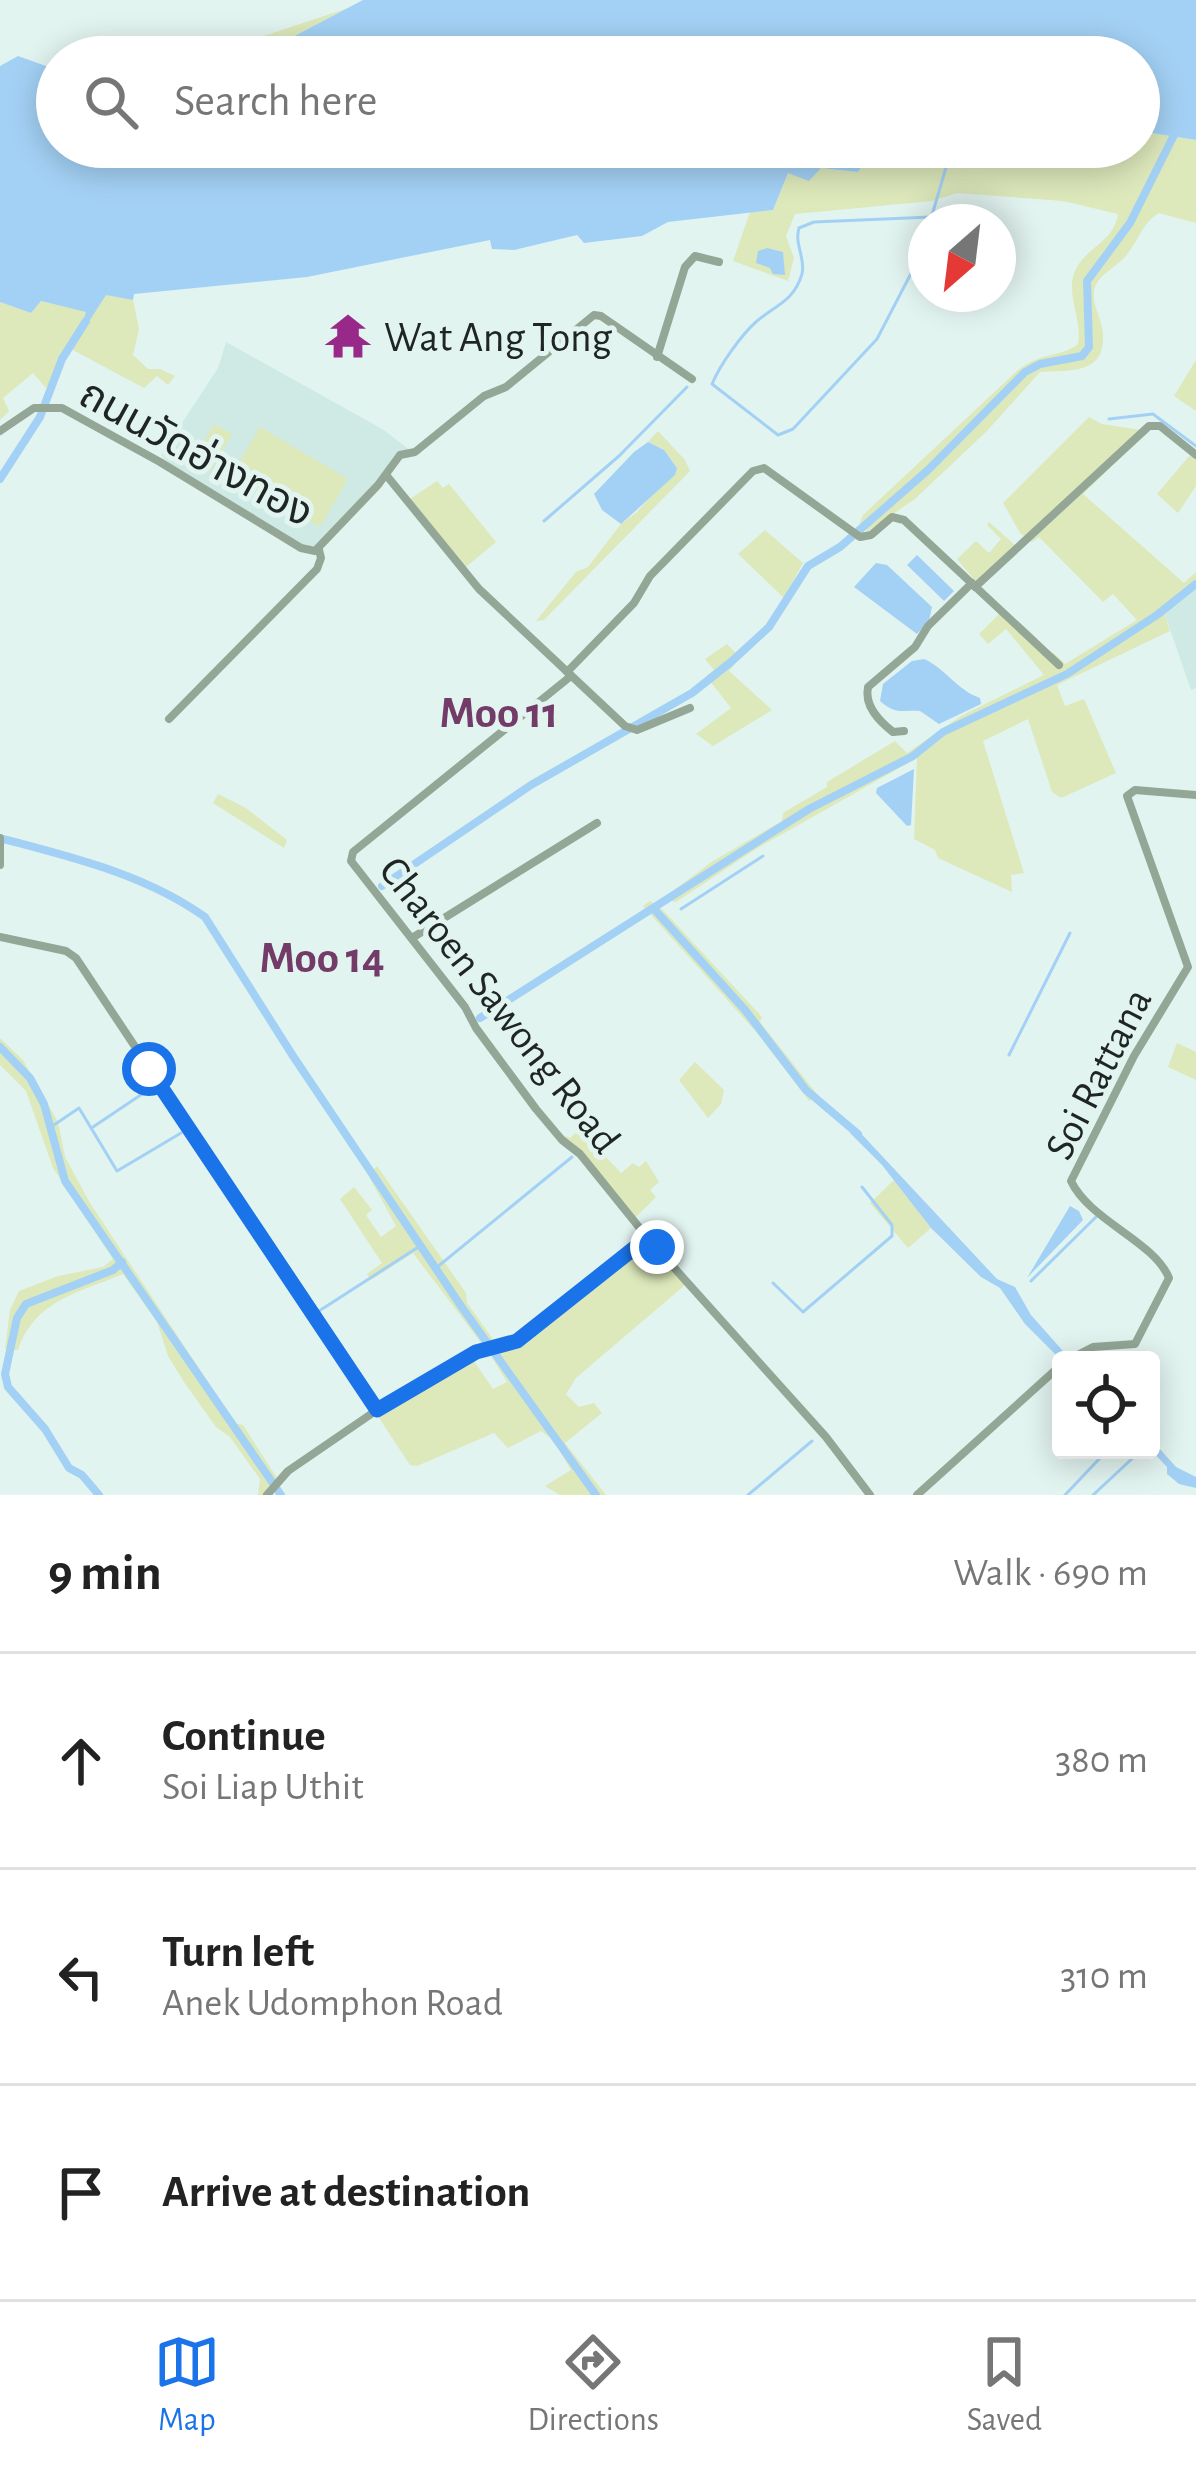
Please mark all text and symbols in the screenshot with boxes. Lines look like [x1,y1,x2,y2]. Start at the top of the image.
search box [36,36,1160,168]
icon: search [78,69,144,135]
text: Search here [174,79,377,124]
north arrow [908,204,1016,312]
temple icon: Wat Ang Tong [323,311,373,361]
place label: Wat Ang Tong [384,317,613,359]
street label: ถนนวัดอ่างทอง [72,370,321,535]
district label: Moo 11 [440,691,558,736]
street label: Charoen Sawong Road [371,849,628,1161]
district label: Moo 14 [259,936,385,981]
street label: Soi Rattana [1038,982,1160,1166]
route start [122,1042,176,1096]
route end [630,1220,684,1274]
map controls [1052,1351,1160,1459]
button: locate [1052,1351,1160,1459]
text: 9 min [48,1548,162,1599]
text: Walk · 690 m [953,1554,1148,1593]
text: Continue [162,1714,326,1759]
icon: ahead [48,1728,114,1794]
text: 380 m [1055,1741,1148,1780]
text: Soi Liap Uthit [162,1768,364,1807]
text: Turn left [162,1930,314,1975]
icon: left [48,1944,114,2010]
text: 310 m [1060,1957,1148,1996]
text: Anek Udomphon Road [162,1984,503,2023]
icon: arrive [48,2160,114,2226]
text: Arrive at destination [162,2170,530,2215]
tab: Map [154,2329,220,2441]
tab: Directions [527,2329,659,2441]
tab: Saved [967,2329,1042,2441]

